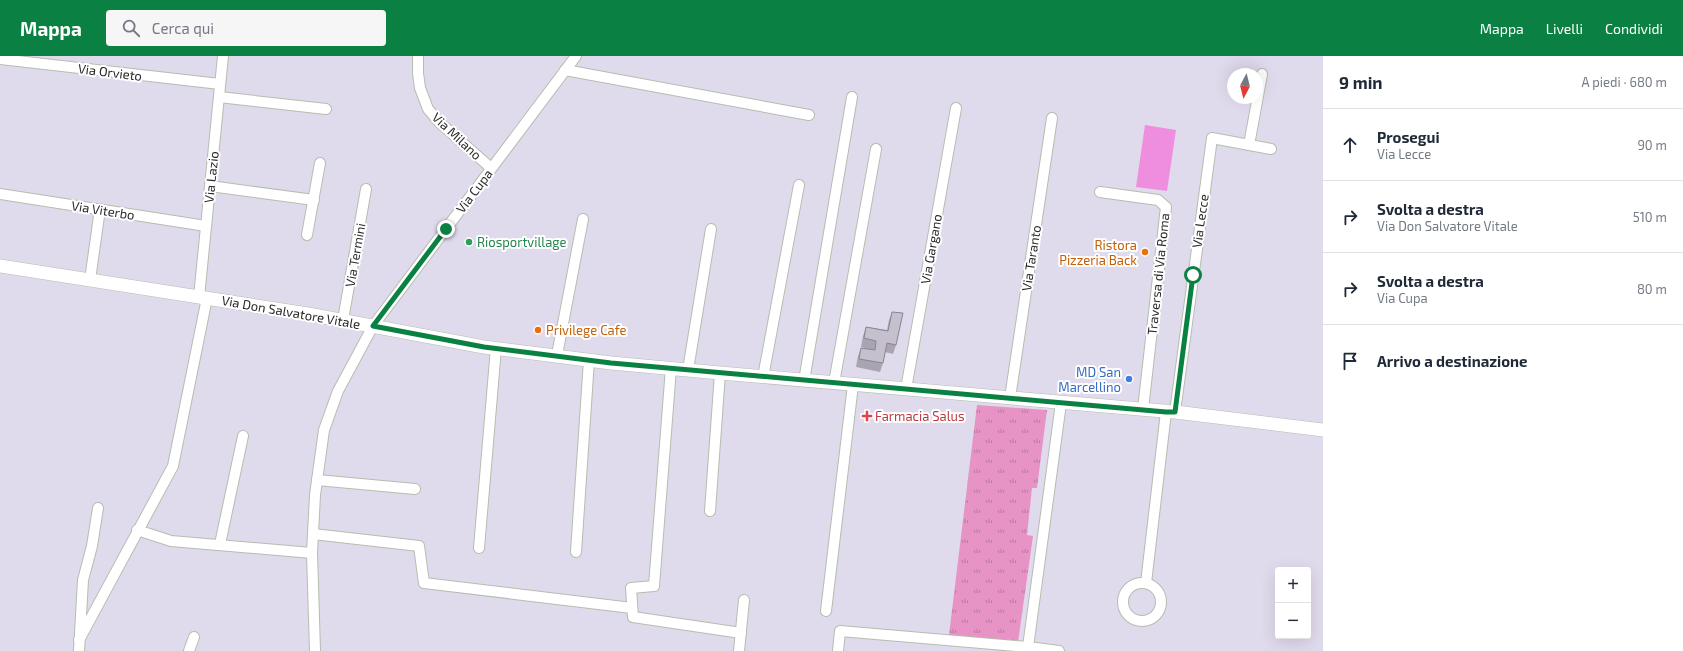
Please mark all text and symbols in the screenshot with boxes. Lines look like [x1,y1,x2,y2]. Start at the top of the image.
search box [106,10,386,46]
text: Mappa [20,17,82,40]
icon: search [120,17,142,39]
text: Cerca qui [152,19,214,37]
text: Mappa [1480,20,1524,37]
text: Livelli [1546,20,1583,37]
text: Condividi [1605,20,1663,37]
street label: Via Orvieto [77,60,143,84]
north arrow [1227,68,1263,104]
text: 9 min [1339,72,1383,92]
text: A piedi · 680 m [1582,74,1667,90]
street label: Via Milano [429,109,485,163]
text: Prosegui [1377,128,1440,146]
icon: ahead [1339,134,1361,156]
text: 90 m [1637,137,1667,153]
text: Via Lecce [1377,146,1431,162]
street label: Via Lazio [200,150,222,204]
street label: Via Cupa [452,166,496,216]
street label: Via Lecce [1188,193,1212,249]
street label: Via Viterbo [70,197,136,223]
text: Svolta a destra [1377,200,1484,218]
icon: right [1339,206,1361,228]
text: 510 m [1633,209,1667,225]
street label: Traversa di Via Roma [1144,212,1172,336]
street label: Via Gargano [917,213,945,285]
text: Via Don Salvatore Vitale [1377,218,1518,234]
route end [437,220,455,238]
street label: Via Termini [342,222,368,288]
street label: Via Taranto [1018,224,1044,292]
place label: Riosportvillage [477,234,567,250]
marker: Riosportvillage [464,237,474,247]
place label: Ristora Pizzeria Back [1059,237,1137,268]
marker: Ristora Pizzeria Back [1140,247,1150,257]
route start [1184,266,1202,284]
text: Svolta a destra [1377,272,1484,290]
icon: right [1339,278,1361,300]
text: 80 m [1637,281,1667,297]
text: Via Cupa [1377,290,1428,306]
street label: Via Don Salvatore Vitale [220,292,362,332]
place label: Privilege Cafe [546,322,627,338]
marker: Privilege Cafe [533,325,543,335]
icon: arrive [1339,350,1361,372]
text: Arrivo a destinazione [1377,352,1528,370]
place label: MD San Marcellino [1058,364,1121,395]
marker: MD San Marcellino [1124,374,1134,384]
place label: Farmacia Salus [875,408,965,424]
marker: Farmacia Salus [862,411,872,421]
map controls [1275,567,1311,639]
button: + [1275,567,1311,603]
button: − [1275,603,1311,639]

